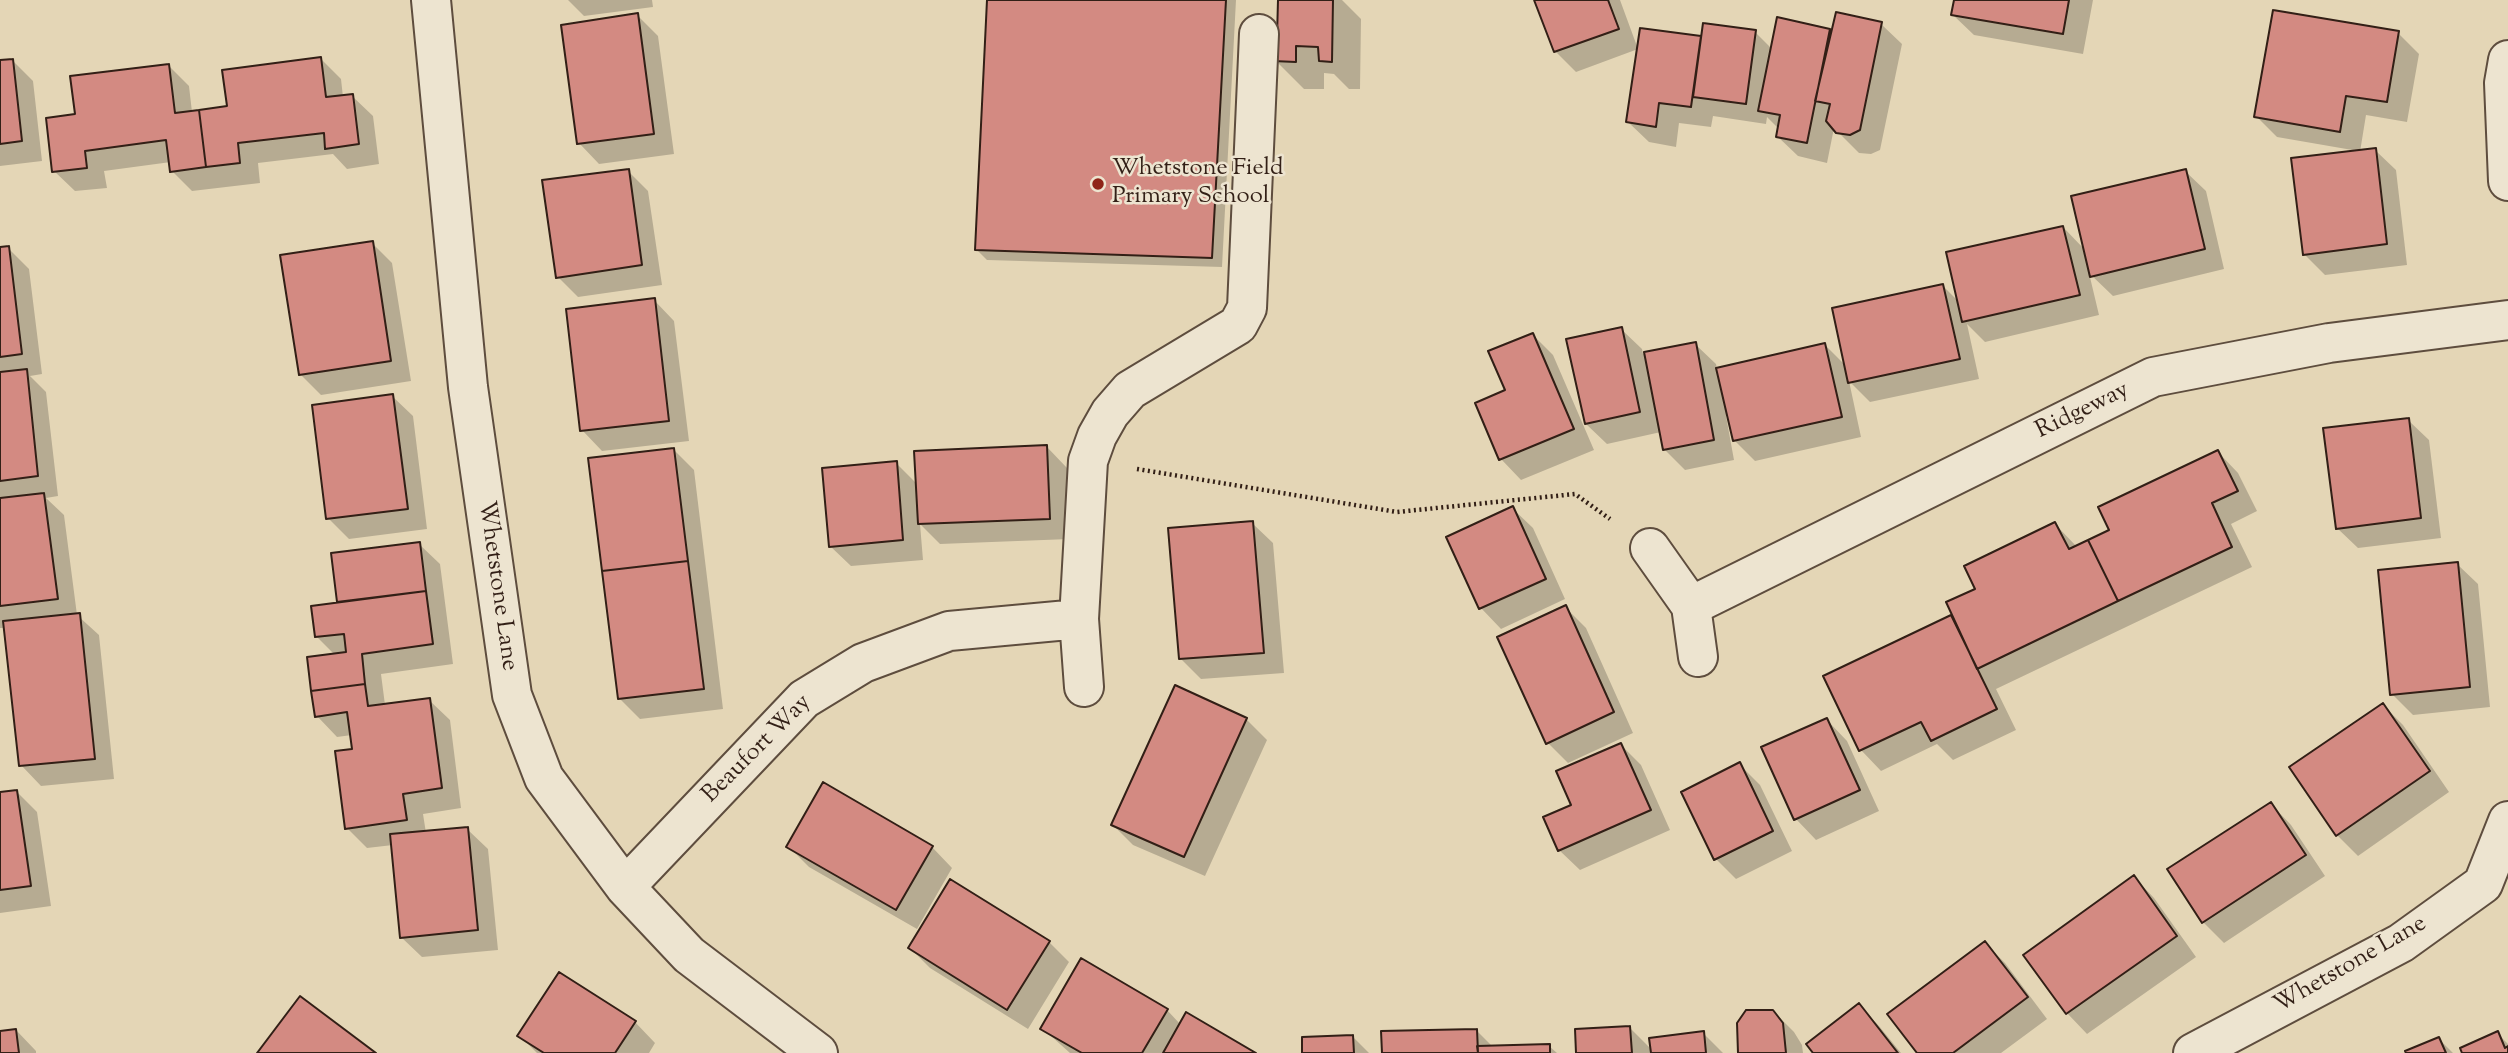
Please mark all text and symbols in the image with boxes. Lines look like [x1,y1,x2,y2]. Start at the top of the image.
place label: Whetstone Field Primary School [1112,156,1283,212]
marker: Whetstone Field Primary School [1090,176,1106,192]
street label: Ridgeway [2032,377,2134,447]
street label: Whetstone Lane [470,499,522,673]
street label: Beaufort Way [698,690,818,810]
street label: Whetstone Lane [2270,911,2432,1021]

